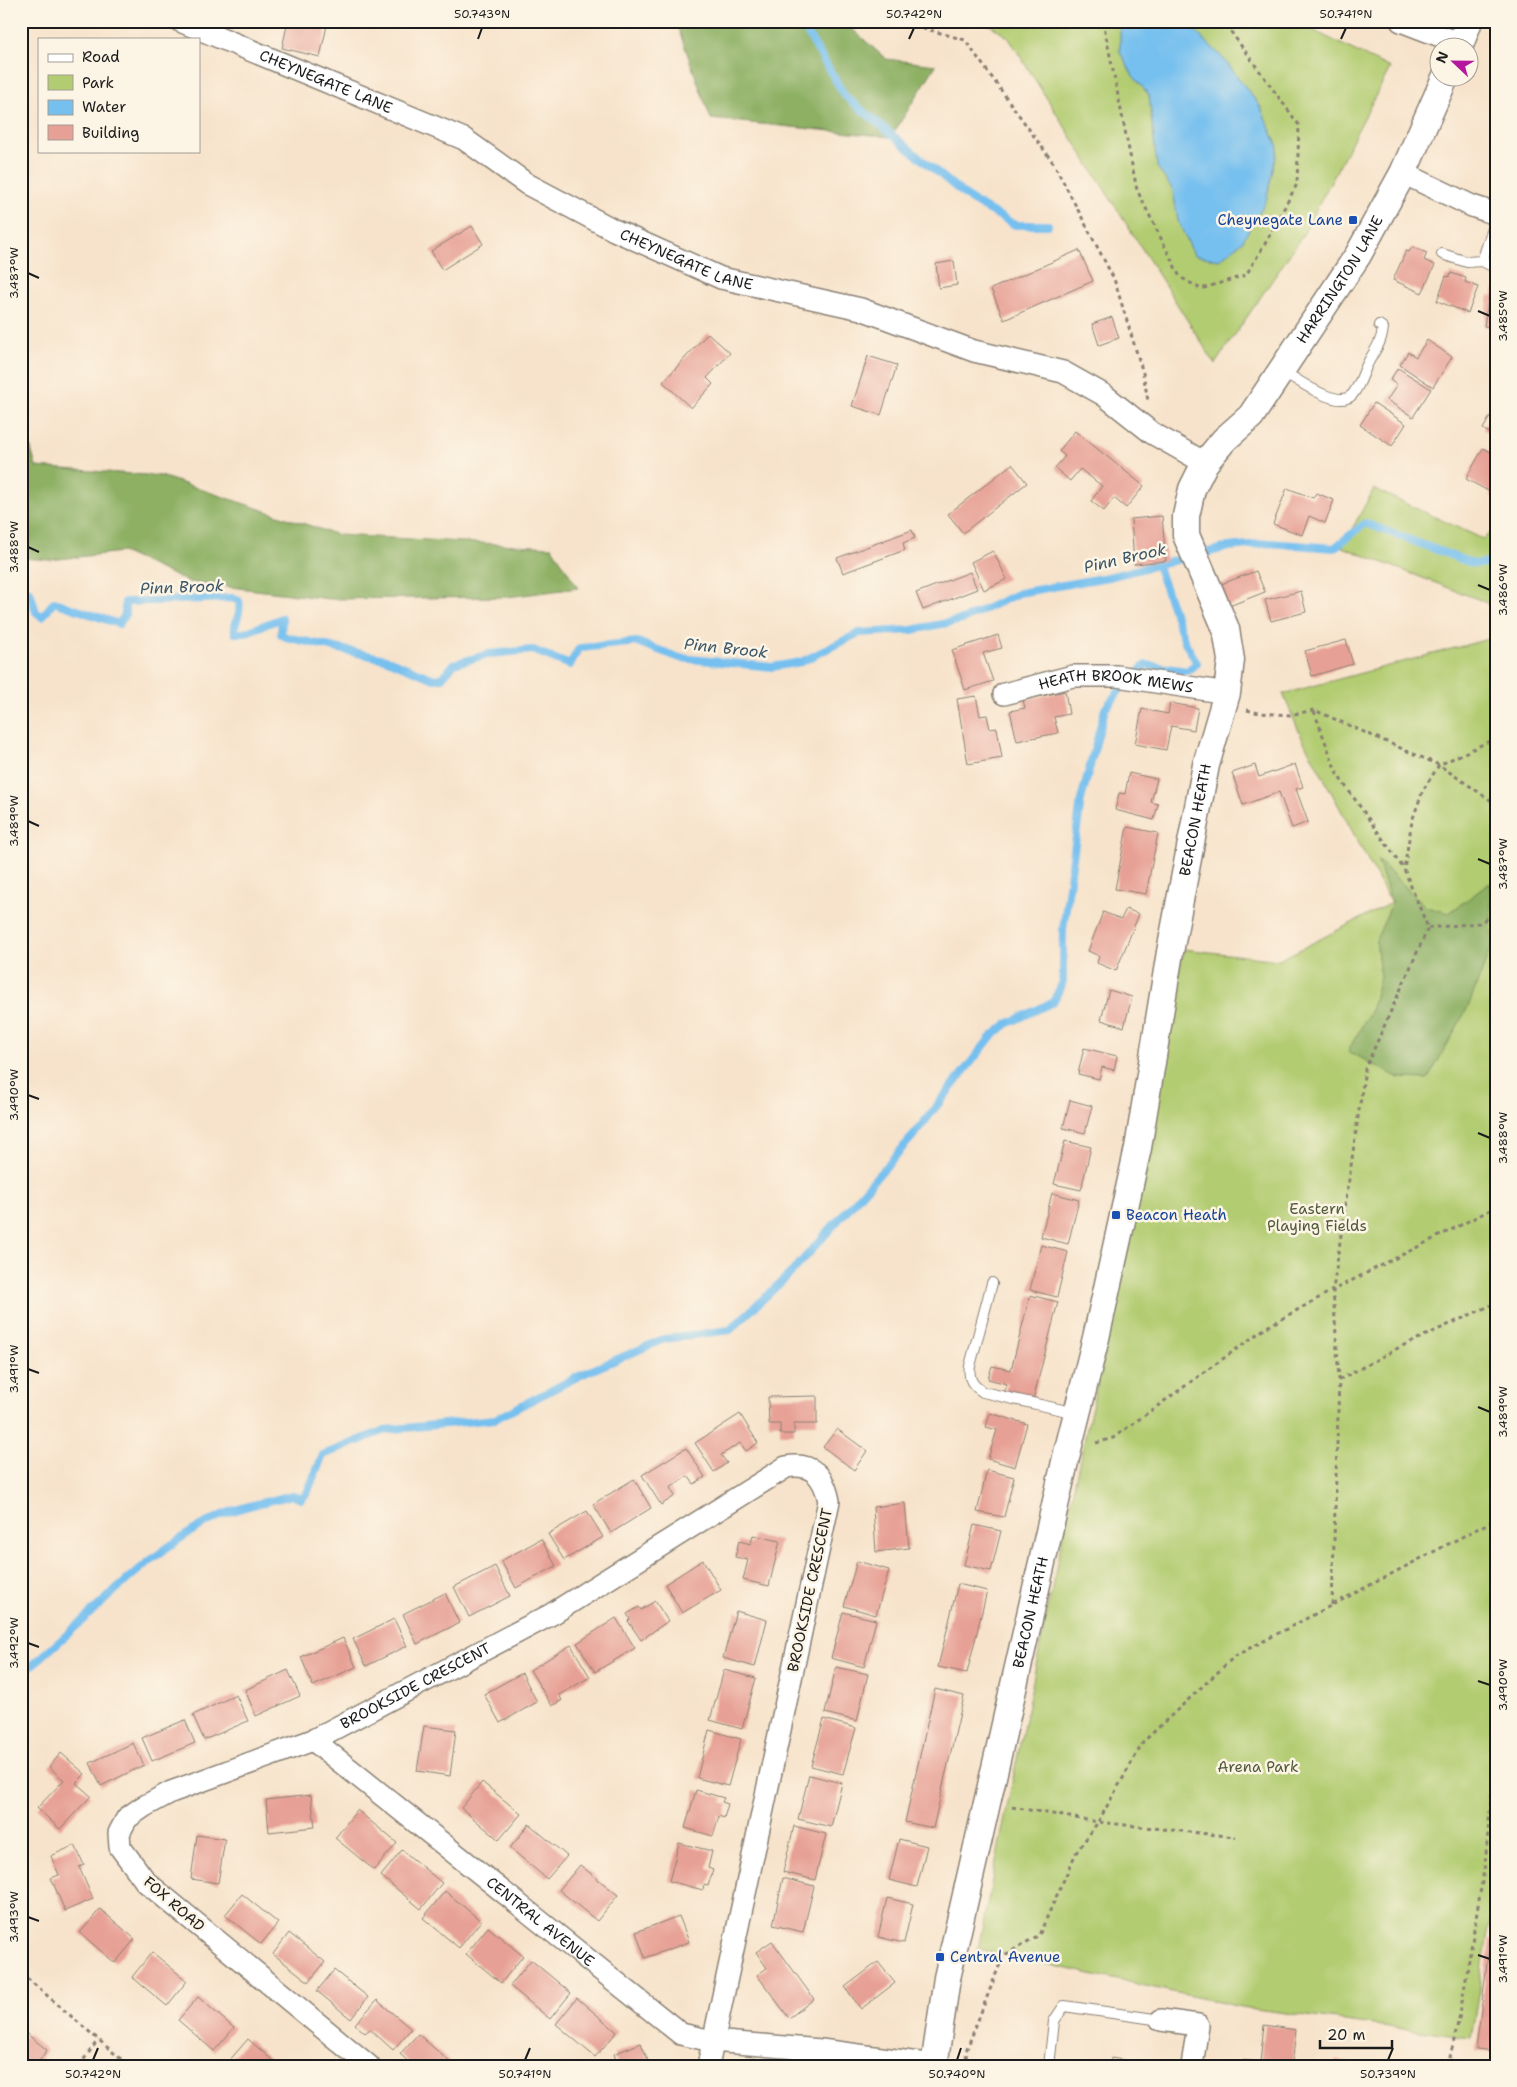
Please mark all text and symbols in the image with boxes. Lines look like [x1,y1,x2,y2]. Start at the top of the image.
text: 50.743°N [454,6,510,22]
text: 50.742°N [886,6,942,22]
text: 50.741°N [1320,6,1372,22]
legend [38,38,200,152]
north arrow [1430,38,1480,88]
street label: CHEYNEGATE LANE [256,45,395,118]
text: Road [82,47,120,67]
text: N [1432,49,1452,66]
text: Park [82,73,114,93]
text: Water [82,97,126,117]
text: Building [82,123,139,143]
place label: Cheynegate Lane [1218,210,1343,230]
street label: HARRINGTON LANE [1292,212,1388,348]
marker: Cheynegate Lane [1347,214,1359,226]
street label: CHEYNEGATE LANE [617,224,755,295]
text: 3.487°W [6,247,22,299]
text: 3.485°W [1495,290,1511,342]
text: 3.488°W [6,521,22,573]
water label: Pinn Brook [1082,538,1168,578]
text: 3.486°W [1495,564,1511,616]
water label: Pinn Brook [140,575,224,599]
water label: Pinn Brook [683,633,769,663]
street label: HEATH BROOK MEWS [1036,666,1194,698]
street label: BEACON HEATH [1175,762,1216,878]
text: 3.489°W [6,795,22,847]
text: 3.487°W [1495,838,1511,890]
text: 3.490°W [6,1069,22,1121]
text: 3.488°W [1495,1112,1511,1164]
park label: Eastern Playing Fields [1267,1199,1367,1236]
place label: Beacon Heath [1126,1205,1227,1225]
marker: Beacon Heath [1110,1209,1122,1221]
text: 3.491°W [6,1345,22,1393]
text: 3.489°W [1495,1386,1511,1438]
street label: BROOKSIDE CRESCENT [783,1506,837,1674]
street label: BEACON HEATH [1008,1555,1053,1670]
text: 3.492°W [6,1617,22,1669]
street label: BROOKSIDE CRESCENT [337,1638,494,1734]
text: 3.490°W [1495,1659,1511,1711]
park label: Arena Park [1217,1757,1299,1777]
street label: FOX ROAD [139,1872,209,1936]
street label: CENTRAL AVENUE [482,1872,599,1971]
text: 3.493°W [6,1891,22,1943]
text: 3.491°W [1495,1935,1511,1983]
place label: Central Avenue [950,1947,1061,1967]
marker: Central Avenue [934,1951,946,1963]
scale bar [1320,2017,1392,2049]
text: 20 m [1327,2025,1366,2045]
text: 50.742°N [65,2066,121,2082]
text: 50.741°N [499,2066,551,2082]
text: 50.740°N [929,2066,985,2082]
text: 50.739°N [1360,2066,1416,2082]

